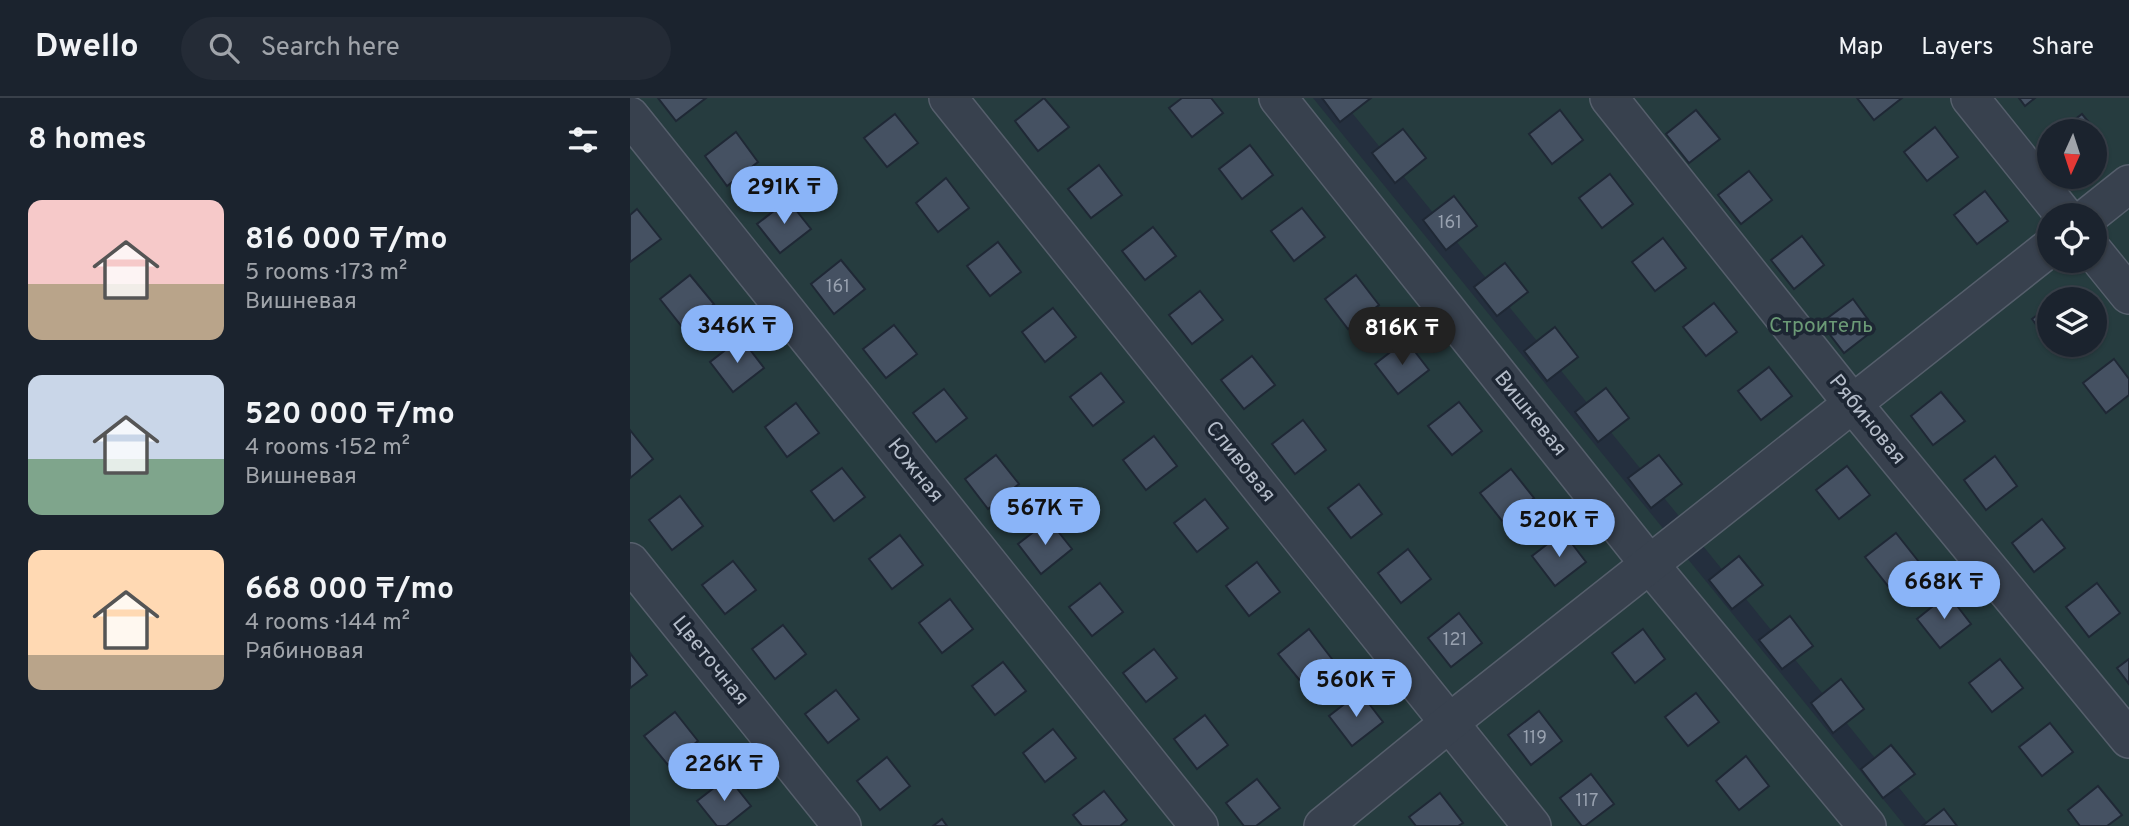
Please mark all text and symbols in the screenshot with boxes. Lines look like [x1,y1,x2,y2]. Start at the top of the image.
search box [181,17,671,80]
text: Dwello [35,27,139,69]
icon: search [205,29,243,67]
text: Search here [261,32,400,65]
text: Map [1838,33,1883,63]
text: Layers [1921,33,1993,63]
text: Share [2031,33,2094,63]
north arrow [2037,119,2107,189]
map controls [2037,119,2107,357]
icon: filters [564,121,602,159]
text: 8 homes [28,122,147,159]
pin: 291K ₸ [727,166,841,226]
text: 291K ₸ [747,174,821,203]
button: locate [2037,203,2107,273]
house number: 161 [1438,212,1462,235]
text: 816 000 ₸/mo [245,222,448,259]
icon: home [84,228,168,312]
text: 5 rooms · 173 m² [245,259,407,288]
house number: 161 [826,276,850,299]
button: layers [2037,287,2107,357]
text: Вишневая [245,288,357,317]
pin: 346K ₸ [680,306,794,365]
pin: 816K ₸ [1345,308,1459,367]
text: 346K ₸ [697,313,777,342]
park label: Строитель [1769,313,1873,340]
text: 816K ₸ [1365,315,1439,344]
street label: Вишневая [1487,366,1573,462]
street label: Рябиновая [1822,369,1912,471]
text: 520 000 ₸/mo [245,397,455,434]
icon: home [84,403,168,487]
street label: Сливовая [1199,416,1281,508]
street label: Южная [881,433,949,509]
text: 4 rooms · 152 m² [245,434,410,463]
text: Вишневая [245,463,357,492]
pin: 567K ₸ [988,488,1102,547]
text: 567K ₸ [1006,495,1084,524]
pin: 520K ₸ [1502,500,1616,559]
text: 520K ₸ [1519,507,1599,536]
pin: 668K ₸ [1887,561,2001,621]
text: 668K ₸ [1904,569,1984,598]
text: 668 000 ₸/mo [245,572,454,609]
icon: home [84,578,168,662]
text: 4 rooms · 144 m² [245,609,410,638]
street label: Цветочная [666,611,754,711]
house number: 121 [1443,629,1467,652]
text: Рябиновая [245,638,364,667]
pin: 560K ₸ [1299,660,1413,719]
text: 560K ₸ [1316,667,1396,696]
house number: 119 [1523,727,1547,750]
pin: 226K ₸ [667,744,781,803]
text: 226K ₸ [684,751,764,780]
house number: 117 [1576,790,1598,813]

